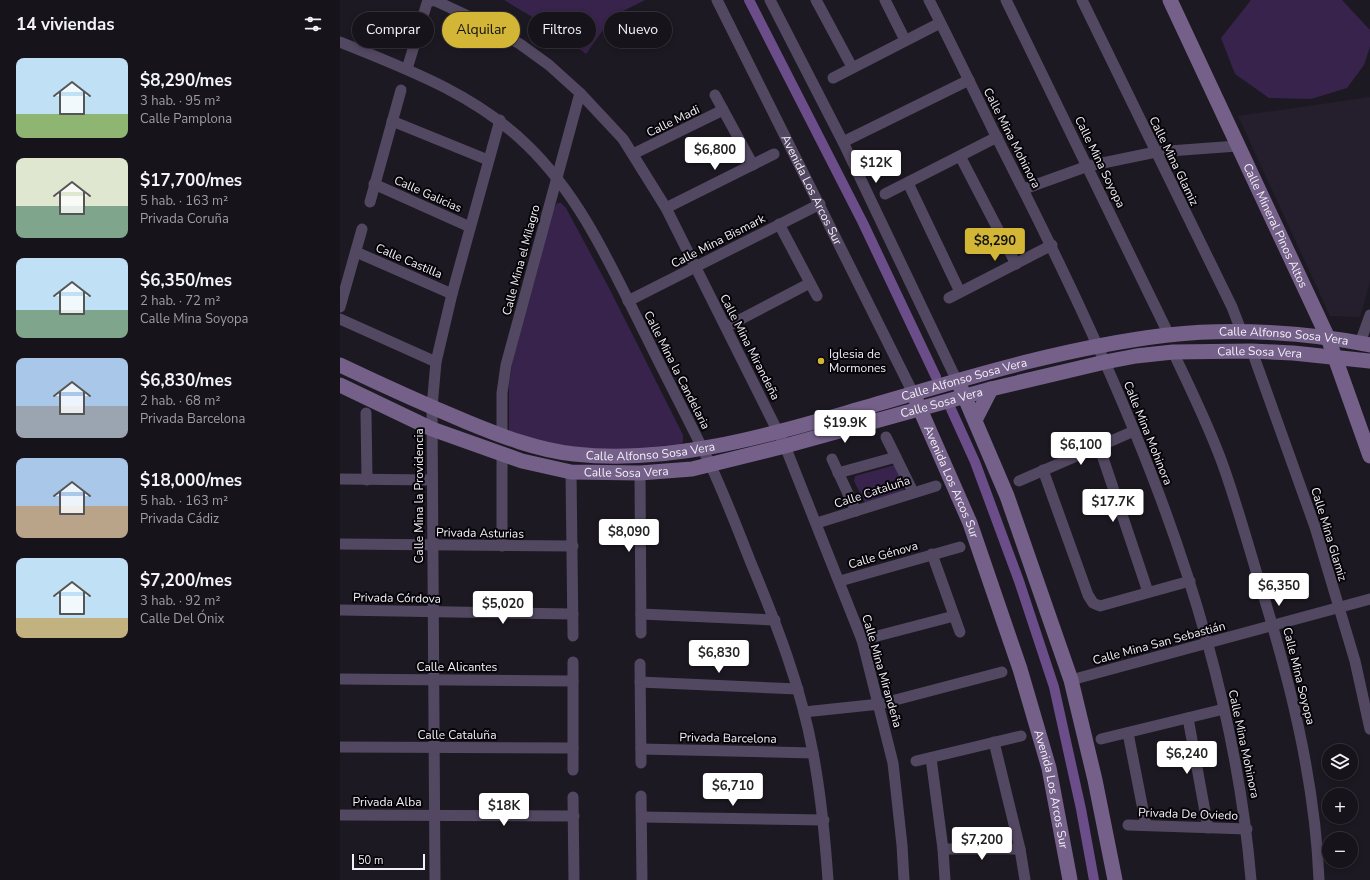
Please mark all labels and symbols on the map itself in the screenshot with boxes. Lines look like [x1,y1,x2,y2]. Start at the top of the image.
street label: Calle Mina Mohinora [980,85,1044,191]
street label: Calle Madi [644,101,702,141]
street label: Calle Mina Soyopa [1071,113,1129,211]
street label: Calle Mina Glamiz [1145,114,1203,209]
street label: Avenida Los Arcos Sur [777,132,846,248]
pin: $6,800 [682,137,748,171]
pin: $12K [852,150,900,184]
street label: Calle Mineral Pinos Altos [1239,161,1312,291]
street label: Calle Galicias [392,172,465,216]
street label: Calle Mina el Milagro [499,203,544,317]
street label: Calle Mina Bismark [668,210,769,272]
pin: $8,290 [962,228,1028,262]
street label: Calle Castilla [373,240,445,282]
street label: Calle Mina Mirandeña [716,291,784,403]
street label: Calle Mina la Candelaria [640,308,714,432]
street label: Calle Alfonso Sosa Vera [1219,324,1350,349]
street label: Calle Sosa Vera [1217,343,1303,362]
place label: Iglesia de Mormones [829,346,886,376]
street label: Calle Alfonso Sosa Vera [899,354,1029,405]
marker: Iglesia de Mormones [816,356,826,366]
street label: Calle Mina Mohinora [1120,379,1176,487]
street label: Calle Sosa Vera [898,384,984,422]
pin: $19.9K [812,410,878,444]
street label: Avenida Los Arcos Sur [920,423,983,541]
street label: Calle Mina la Providencia [411,428,427,564]
pin: $6,100 [1048,432,1114,466]
street label: Calle Alfonso Sosa Vera [585,438,716,464]
street label: Calle Sosa Vera [584,463,669,481]
street label: Calle Cataluña [832,472,912,512]
street label: Calle Mina Glamiz [1307,485,1351,583]
pin: $17.7K [1080,489,1146,523]
pin: $8,090 [596,519,662,553]
street label: Privada Asturias [436,524,524,542]
street label: Calle Génova [846,537,920,573]
pin: $6,350 [1246,573,1312,607]
street label: Privada Córdova [353,589,441,607]
pin: $5,020 [470,591,536,625]
street label: Calle Mina Mirandeña [858,613,906,729]
street label: Calle Mina San Sebastián [1091,618,1227,668]
street label: Calle Mina Soyopa [1279,625,1319,727]
pin: $6,830 [686,640,752,674]
street label: Calle Alicantes [417,659,498,675]
street label: Calle Mina Mohinora [1225,688,1263,800]
street label: Calle Cataluña [417,727,497,743]
street label: Avenida Los Arcos Sur [1030,728,1072,851]
street label: Privada Barcelona [679,729,777,747]
pin: $6,240 [1154,741,1220,775]
pin: $6,710 [700,773,766,807]
pin: $18K [480,793,528,827]
street label: Privada Alba [352,794,422,810]
street label: Privada De Oviedo [1138,804,1239,824]
pin: $7,200 [949,827,1015,861]
scale bar [352,852,425,871]

